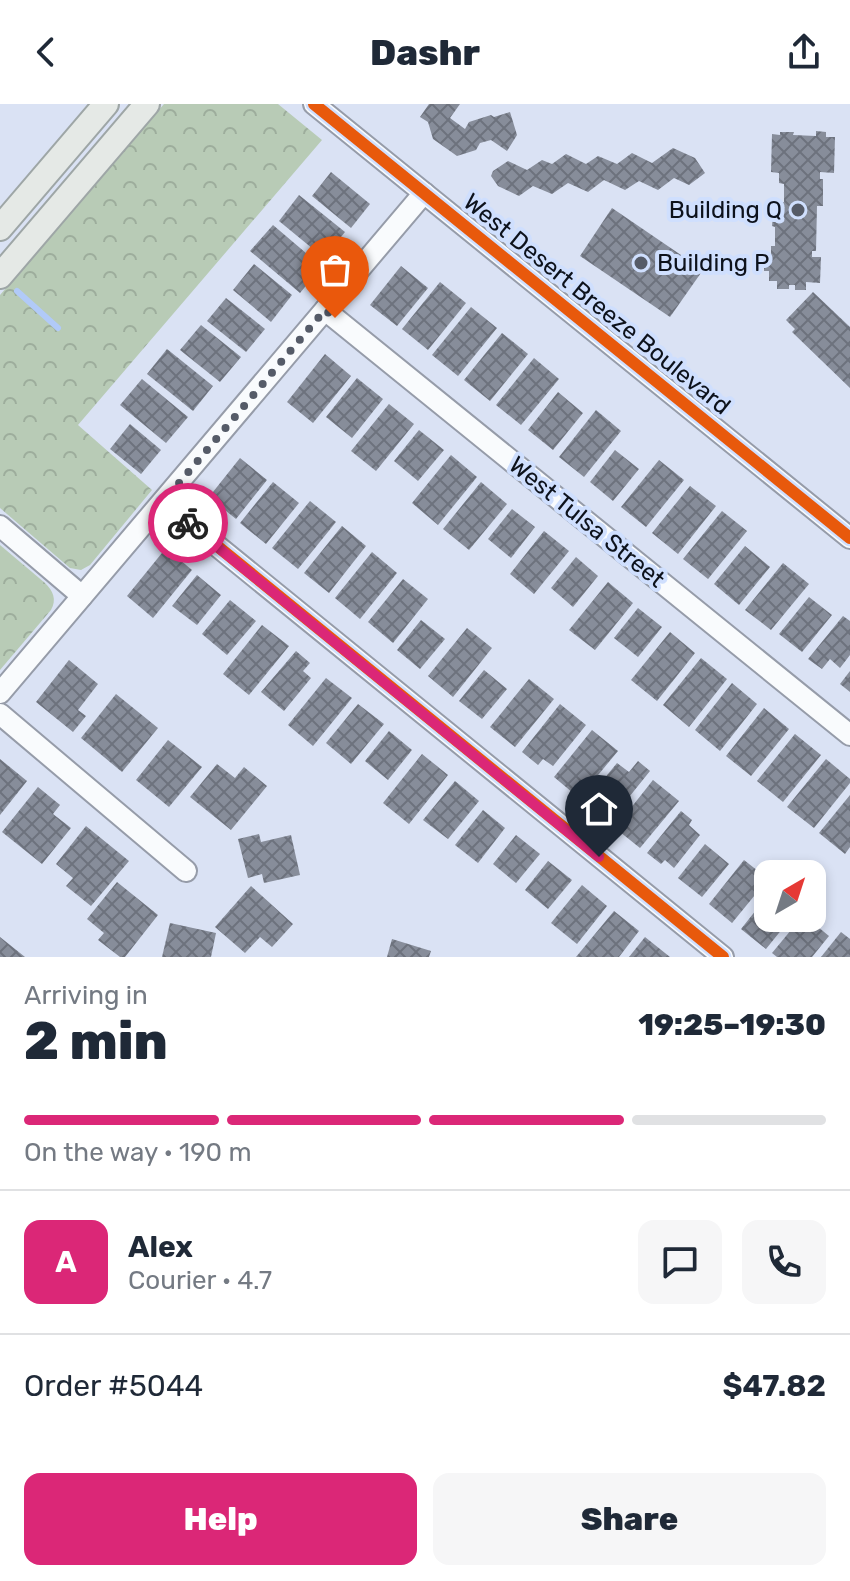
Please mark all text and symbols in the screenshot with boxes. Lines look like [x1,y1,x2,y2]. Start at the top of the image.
icon: back [24,30,68,74]
icon: share [782,30,826,74]
text: Dashr [370,31,480,74]
street label: West Desert Breeze Boulevard [458,188,736,420]
place label: Building Q [669,196,782,224]
marker: Building Q [789,201,807,219]
pin [301,236,369,318]
icon: bag [313,248,357,292]
place label: Building P [657,249,769,277]
marker: Building P [632,254,650,272]
street label: West Tulsa Street [504,451,670,593]
courier [148,483,228,563]
icon: bike [166,501,210,545]
pin [565,775,633,857]
icon: home [577,787,621,831]
north arrow [754,860,826,932]
map controls [754,860,826,932]
text: Arriving in [24,980,148,1011]
text: 19:25–19:30 [638,1007,826,1043]
text: 2 min [24,1010,168,1072]
text: On the way · 190 m [24,1137,252,1168]
button: chat [638,1220,722,1304]
button: phone [742,1220,826,1304]
text: Alex [128,1229,193,1265]
text: A [55,1244,77,1280]
text: Courier · 4.7 [128,1265,272,1296]
text: Order #5044 [24,1368,203,1404]
text: $47.82 [723,1368,826,1404]
button: Help [24,1473,417,1565]
button: Share [433,1473,826,1565]

